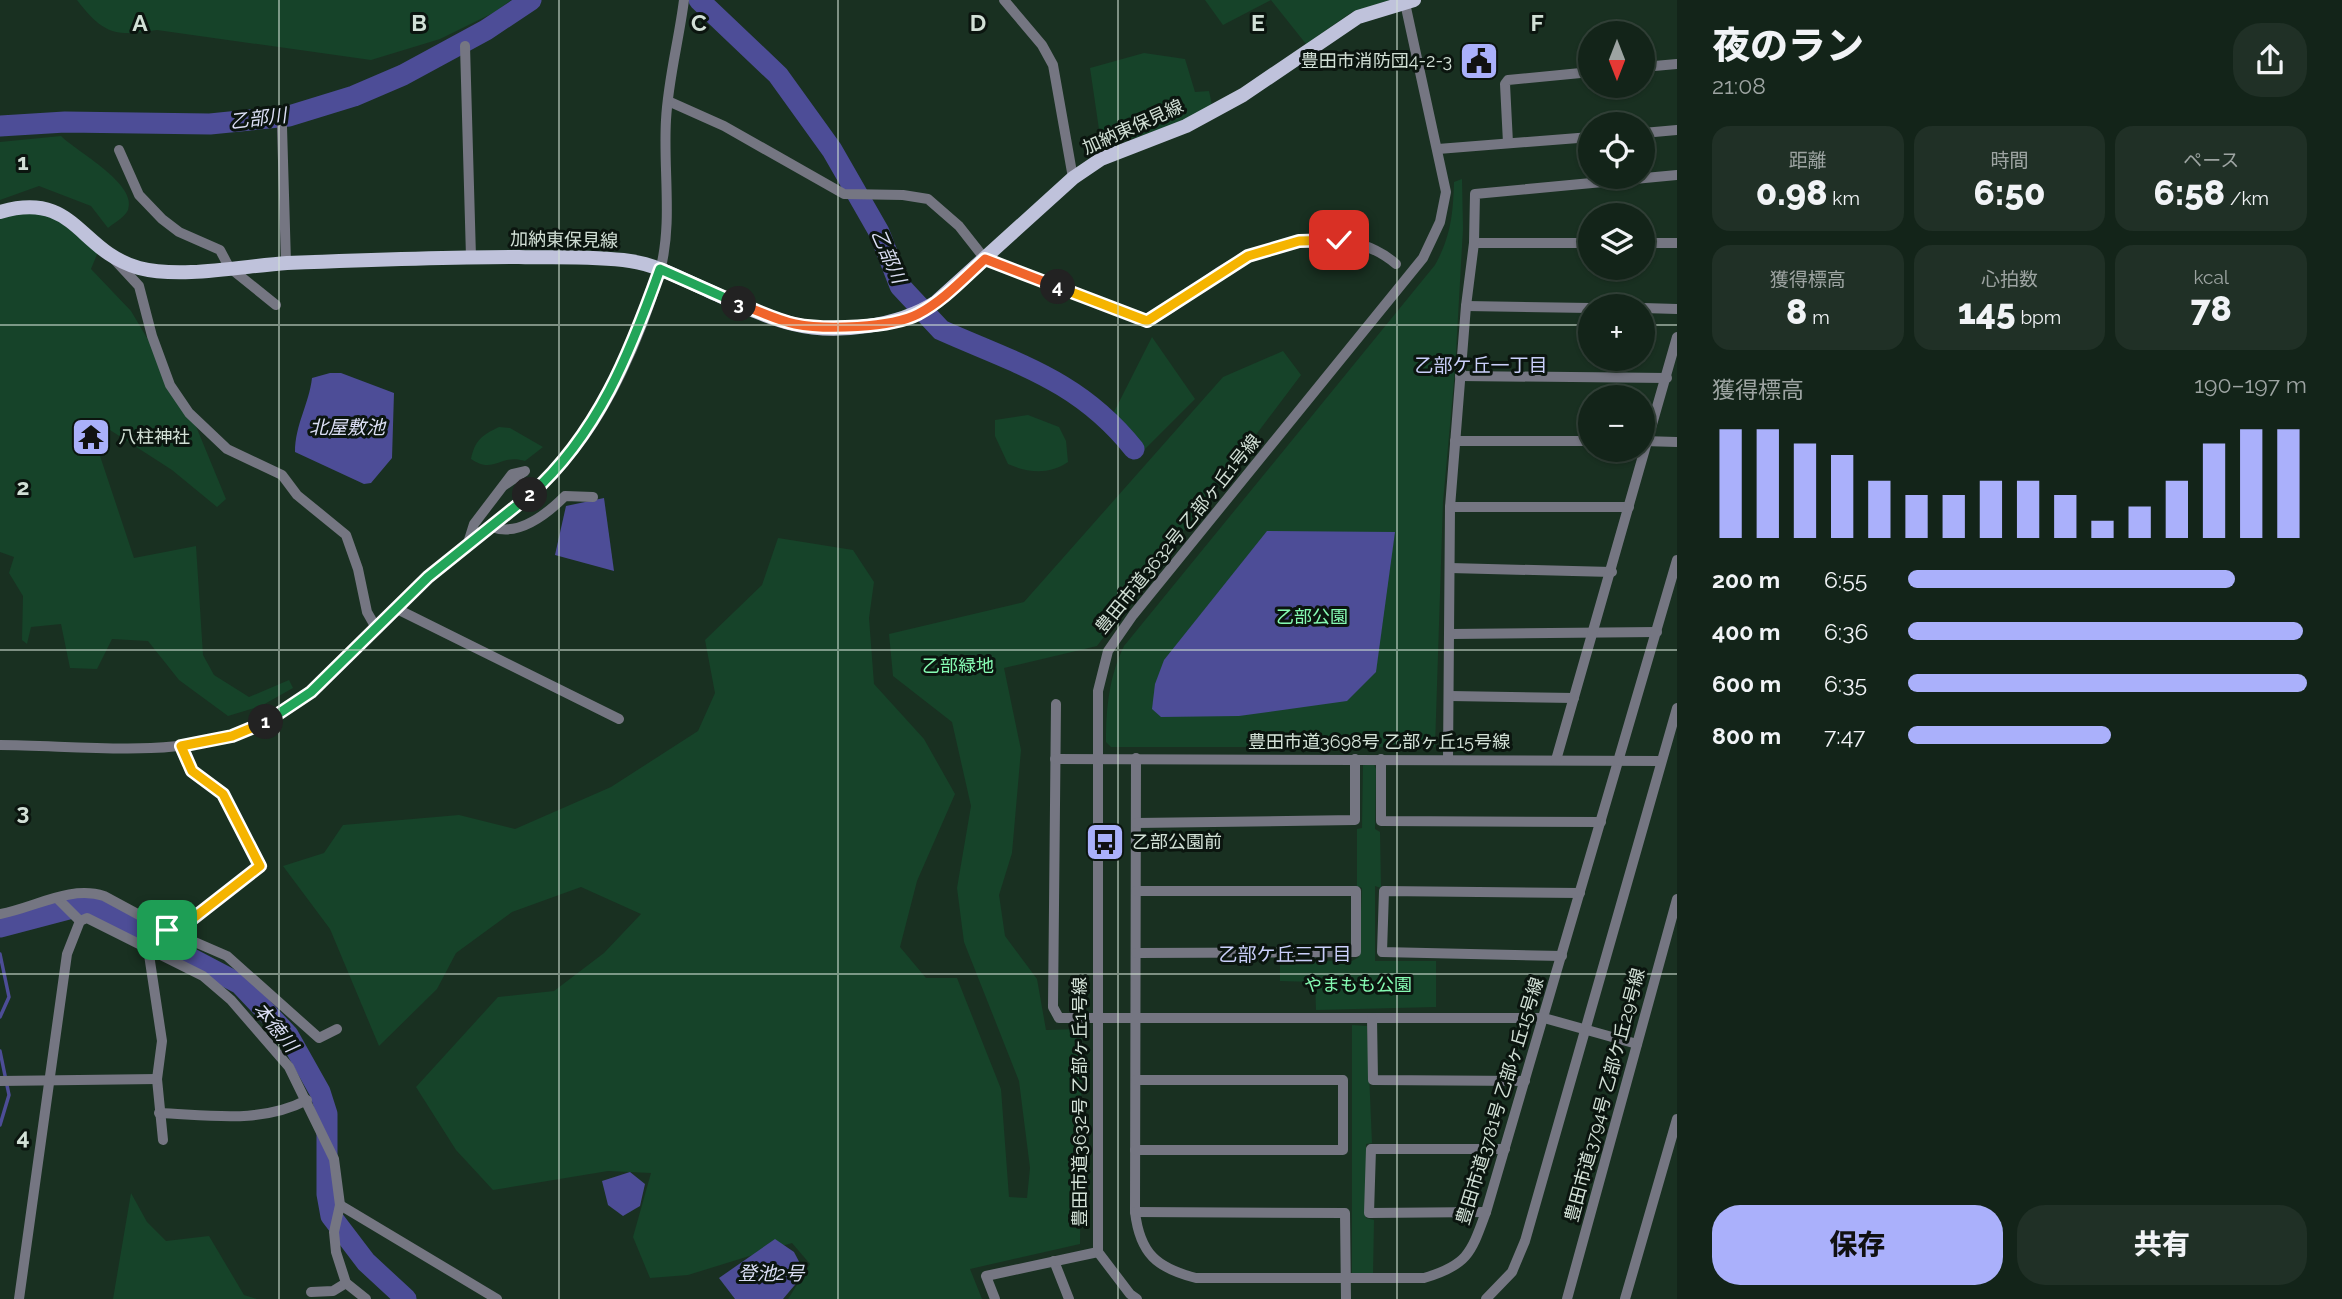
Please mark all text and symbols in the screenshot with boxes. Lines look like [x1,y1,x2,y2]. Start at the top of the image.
text: A [132,9,148,36]
text: B [411,9,427,36]
text: C [691,9,707,36]
text: D [970,9,986,36]
text: E [1251,9,1265,36]
text: F [1530,9,1544,36]
north arrow [1578,21,1656,98]
map controls [1578,21,1655,462]
text: 夜のラン [1712,23,1864,68]
button: share [2233,23,2307,97]
public building icon: 豊田市消防団4-2-3 [1458,40,1500,82]
place label: 豊田市消防団4-2-3 [1301,50,1452,71]
text: 21:08 [1712,72,1766,99]
street label: 加納東保見線 [1079,95,1186,158]
water label: 乙部川 [228,103,290,132]
button: locate [1578,112,1655,189]
text: 1 [17,148,29,175]
text: 距離 [1789,149,1827,171]
text: 時間 [1990,149,2029,171]
text: ペース [2183,149,2239,171]
text: 0.98 [1756,172,1827,213]
text: 6:50 [1974,172,2045,213]
text: 6:58 [2153,172,2225,213]
text: km [1827,187,1860,209]
text: /km [2225,187,2269,209]
button: layers [1578,203,1655,280]
pin [1309,210,1369,270]
icon: check [1320,221,1358,259]
water label: 乙部川 [867,225,911,288]
street label: 加納東保見線 [510,228,618,251]
text: kcal [2193,266,2229,288]
text: 獲得標高 [1770,268,1846,290]
text: 心拍数 [1981,268,2038,290]
pin: 4 [1040,270,1076,304]
text: 4 [1052,275,1063,297]
pin: 3 [722,286,756,322]
text: 78 [2190,288,2232,329]
text: 8 [1786,291,1807,332]
text: 145 [1958,291,2016,332]
text: 3 [733,292,744,314]
button: + [1578,294,1655,371]
text: m [1807,306,1830,328]
text: bpm [2016,306,2061,328]
district label: 乙部ケ丘一丁目 [1414,354,1548,376]
text: 190–197 m [2194,371,2307,398]
text: 獲得標高 [1712,376,1804,403]
button: − [1578,385,1655,462]
temple icon: 八柱神社 [70,416,112,458]
water label: 北屋敷池 [309,416,387,438]
place label: 八柱神社 [118,426,190,447]
street label: 豊田市道3632号 乙部ヶ丘1号線 [1091,430,1264,637]
text: 2 [17,473,29,500]
pin: 2 [512,477,548,512]
text: 2 [524,483,535,505]
text: 200 m [1712,566,1780,593]
text: 6:55 [1824,566,1867,593]
park label: 乙部公園 [1276,606,1348,627]
text: 400 m [1712,618,1780,645]
text: 6:36 [1824,618,1868,645]
park label: 乙部緑地 [922,655,994,676]
text: 600 m [1712,670,1781,697]
text: 6:35 [1824,670,1867,697]
pin: 1 [248,704,284,740]
text: 1 [261,710,270,732]
text: 800 m [1712,722,1781,749]
text: 7:47 [1824,722,1865,749]
street label: 豊田市道3698号 乙部ヶ丘15号線 [1248,731,1510,752]
text: 3 [17,798,29,825]
bus stop icon: 乙部公園前 [1084,821,1126,863]
place label: 乙部公園前 [1132,831,1222,852]
pin [137,900,197,960]
icon: arrive [148,911,186,949]
district label: 乙部ケ丘三丁目 [1218,943,1352,965]
street label: 豊田市道3794号 乙部ケ丘29号線 [1560,966,1649,1224]
park label: やまもも公園 [1304,974,1412,995]
street label: 豊田市道3781号 乙部ヶ丘15号線 [1452,975,1547,1227]
street label: 豊田市道3632号 乙部ヶ丘1号線 [1069,977,1090,1227]
water label: 本徳川 [250,998,304,1058]
text: 4 [16,1123,30,1150]
button: 保存 [1712,1205,2003,1285]
button: 共有 [2017,1205,2307,1285]
water label: 登池2号 [738,1262,806,1284]

